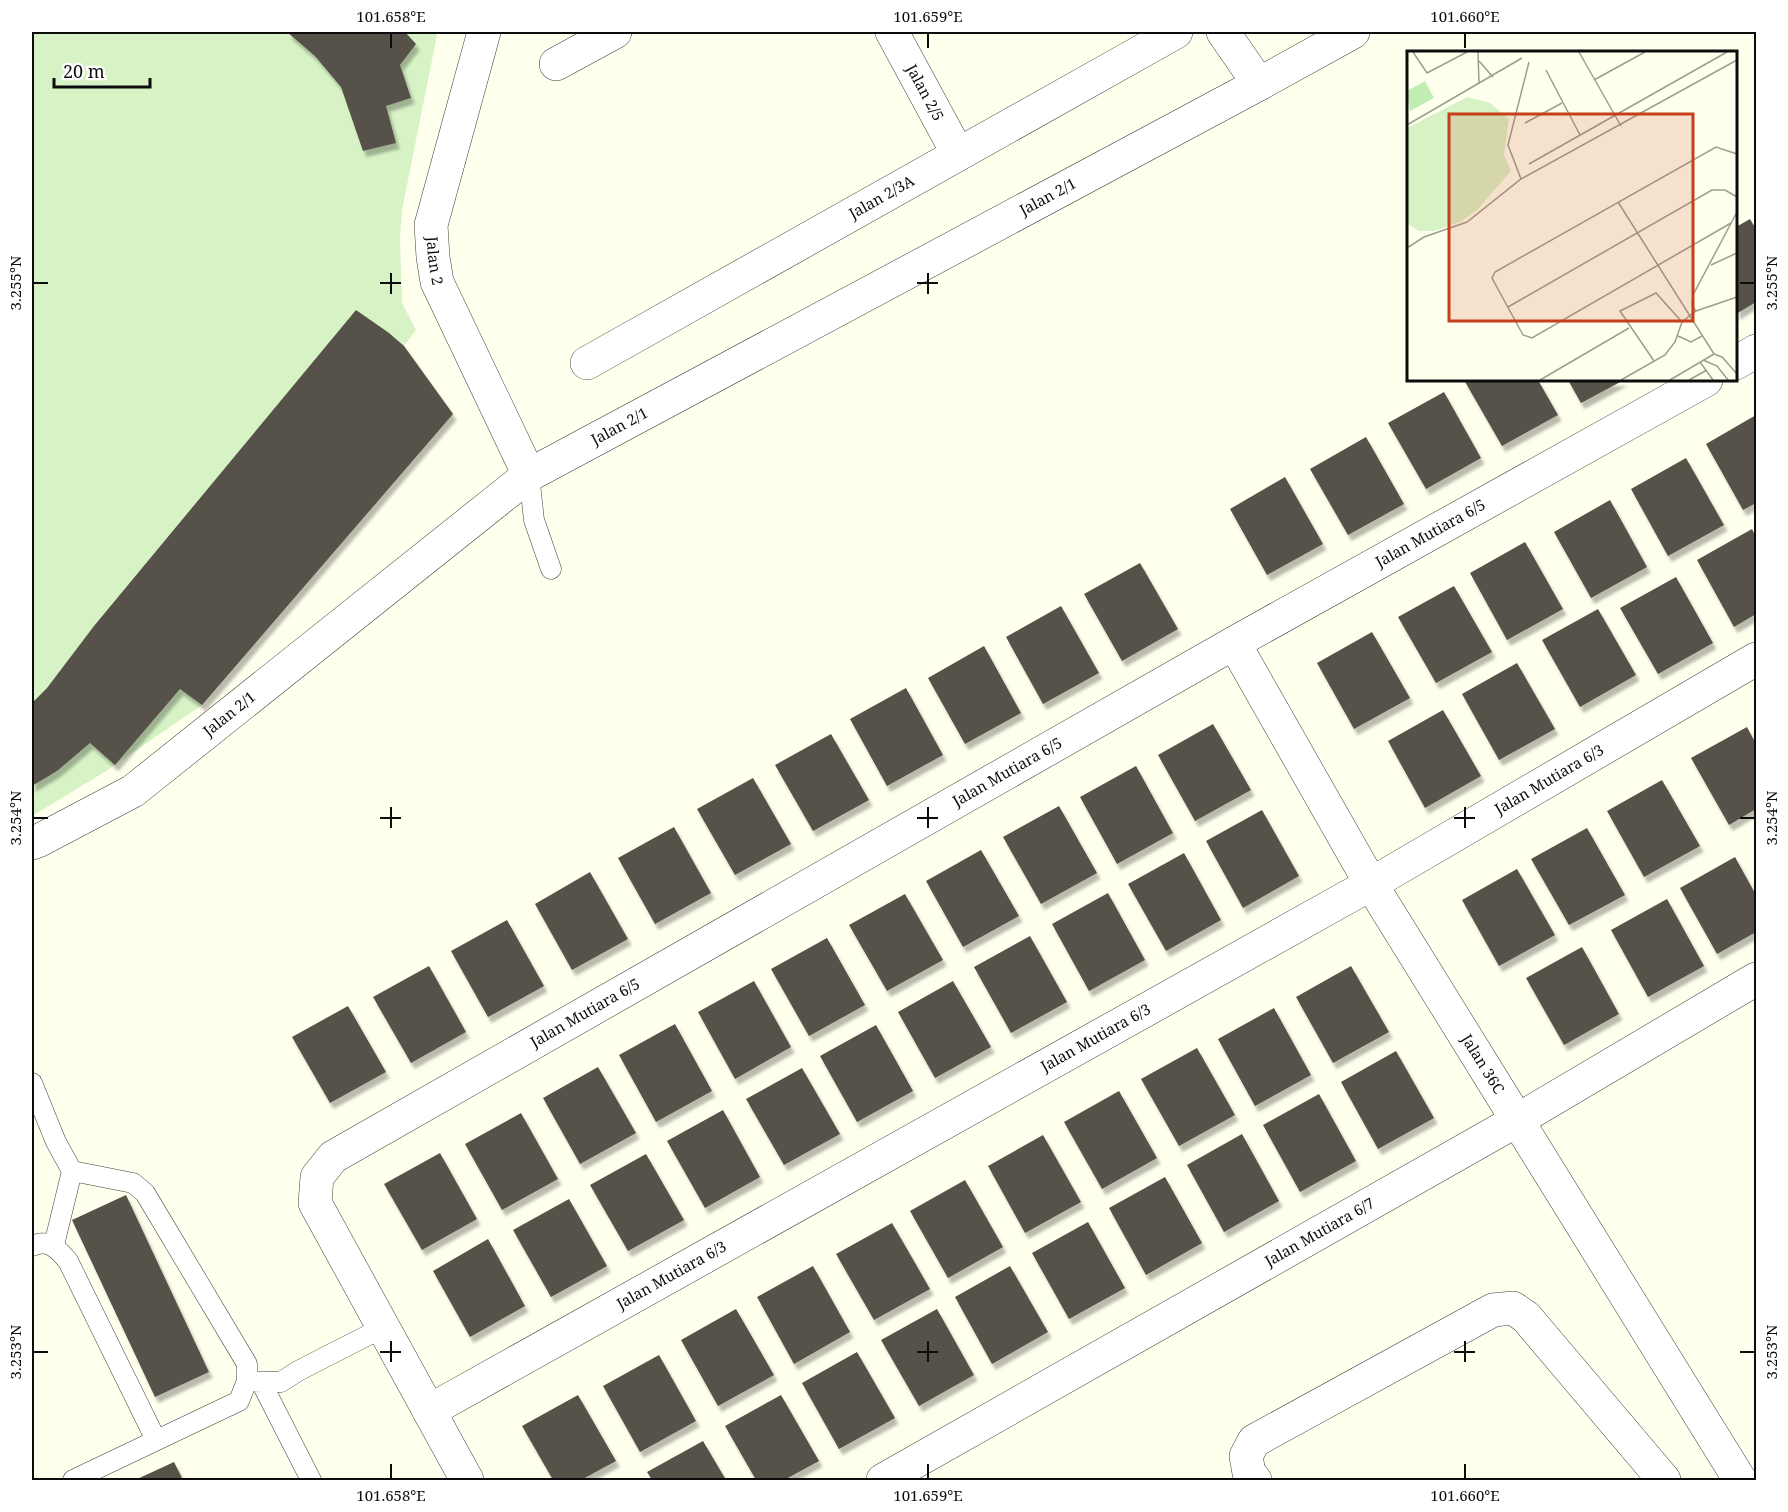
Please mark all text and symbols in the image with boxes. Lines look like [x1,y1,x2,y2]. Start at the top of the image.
text: 101.658°E [356,6,426,26]
text: 101.659°E [893,6,963,26]
text: 101.660°E [1430,6,1500,26]
scale bar [54,51,150,89]
inset map [1407,51,1737,381]
text: 20 m [63,59,105,83]
street label: Jalan 2/5 [902,59,949,124]
street label: Jalan 2/3A [844,170,918,223]
street label: Jalan 2/1 [1015,173,1079,220]
street label: Jalan 2 [423,235,448,286]
text: 3.255°N [5,255,25,310]
text: 3.255°N [1761,255,1781,310]
street label: Jalan 2/1 [586,402,651,449]
street label: Jalan Mutiara 6/5 [1371,494,1489,572]
street label: Jalan 2/1 [198,686,259,741]
street label: Jalan Mutiara 6/5 [948,732,1065,811]
street label: Jalan Mutiara 6/3 [1490,739,1607,819]
text: 3.254°N [5,790,25,845]
text: 3.254°N [1761,790,1781,845]
street label: Jalan Mutiara 6/5 [525,973,643,1052]
street label: Jalan Mutiara 6/3 [1036,998,1154,1076]
street label: Jalan 36C [1457,1029,1509,1097]
street label: Jalan Mutiara 6/7 [1260,1192,1378,1271]
street label: Jalan Mutiara 6/3 [612,1236,730,1314]
text: 3.253°N [5,1324,25,1379]
text: 3.253°N [1761,1324,1781,1379]
text: 101.658°E [356,1485,426,1505]
text: 101.659°E [893,1485,963,1505]
text: 101.660°E [1430,1485,1500,1505]

